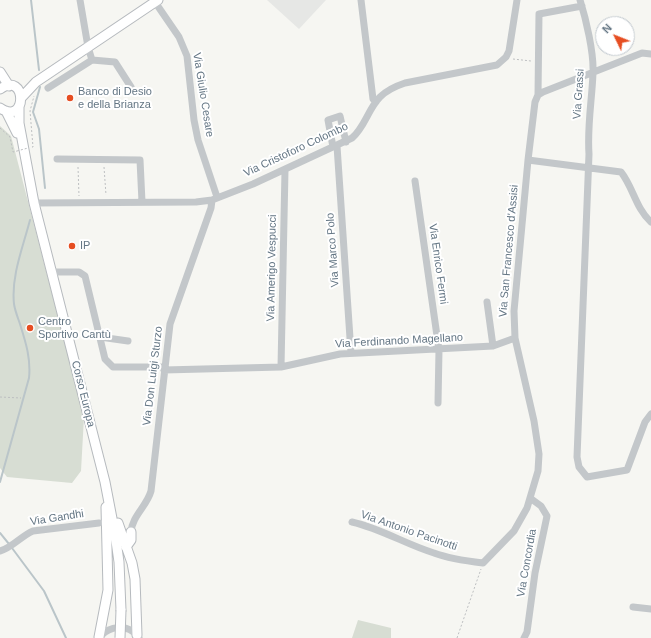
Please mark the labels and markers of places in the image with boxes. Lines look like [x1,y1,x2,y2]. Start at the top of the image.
place label: Banco di Desio e della Brianza [78,85,152,111]
marker: Banco di Desio e della Brianza [65,93,75,103]
place label: IP [80,239,90,253]
marker: IP [67,241,77,251]
place label: Centro Sportivo Cantù [38,315,111,341]
marker: Centro Sportivo Cantù [25,323,35,333]

